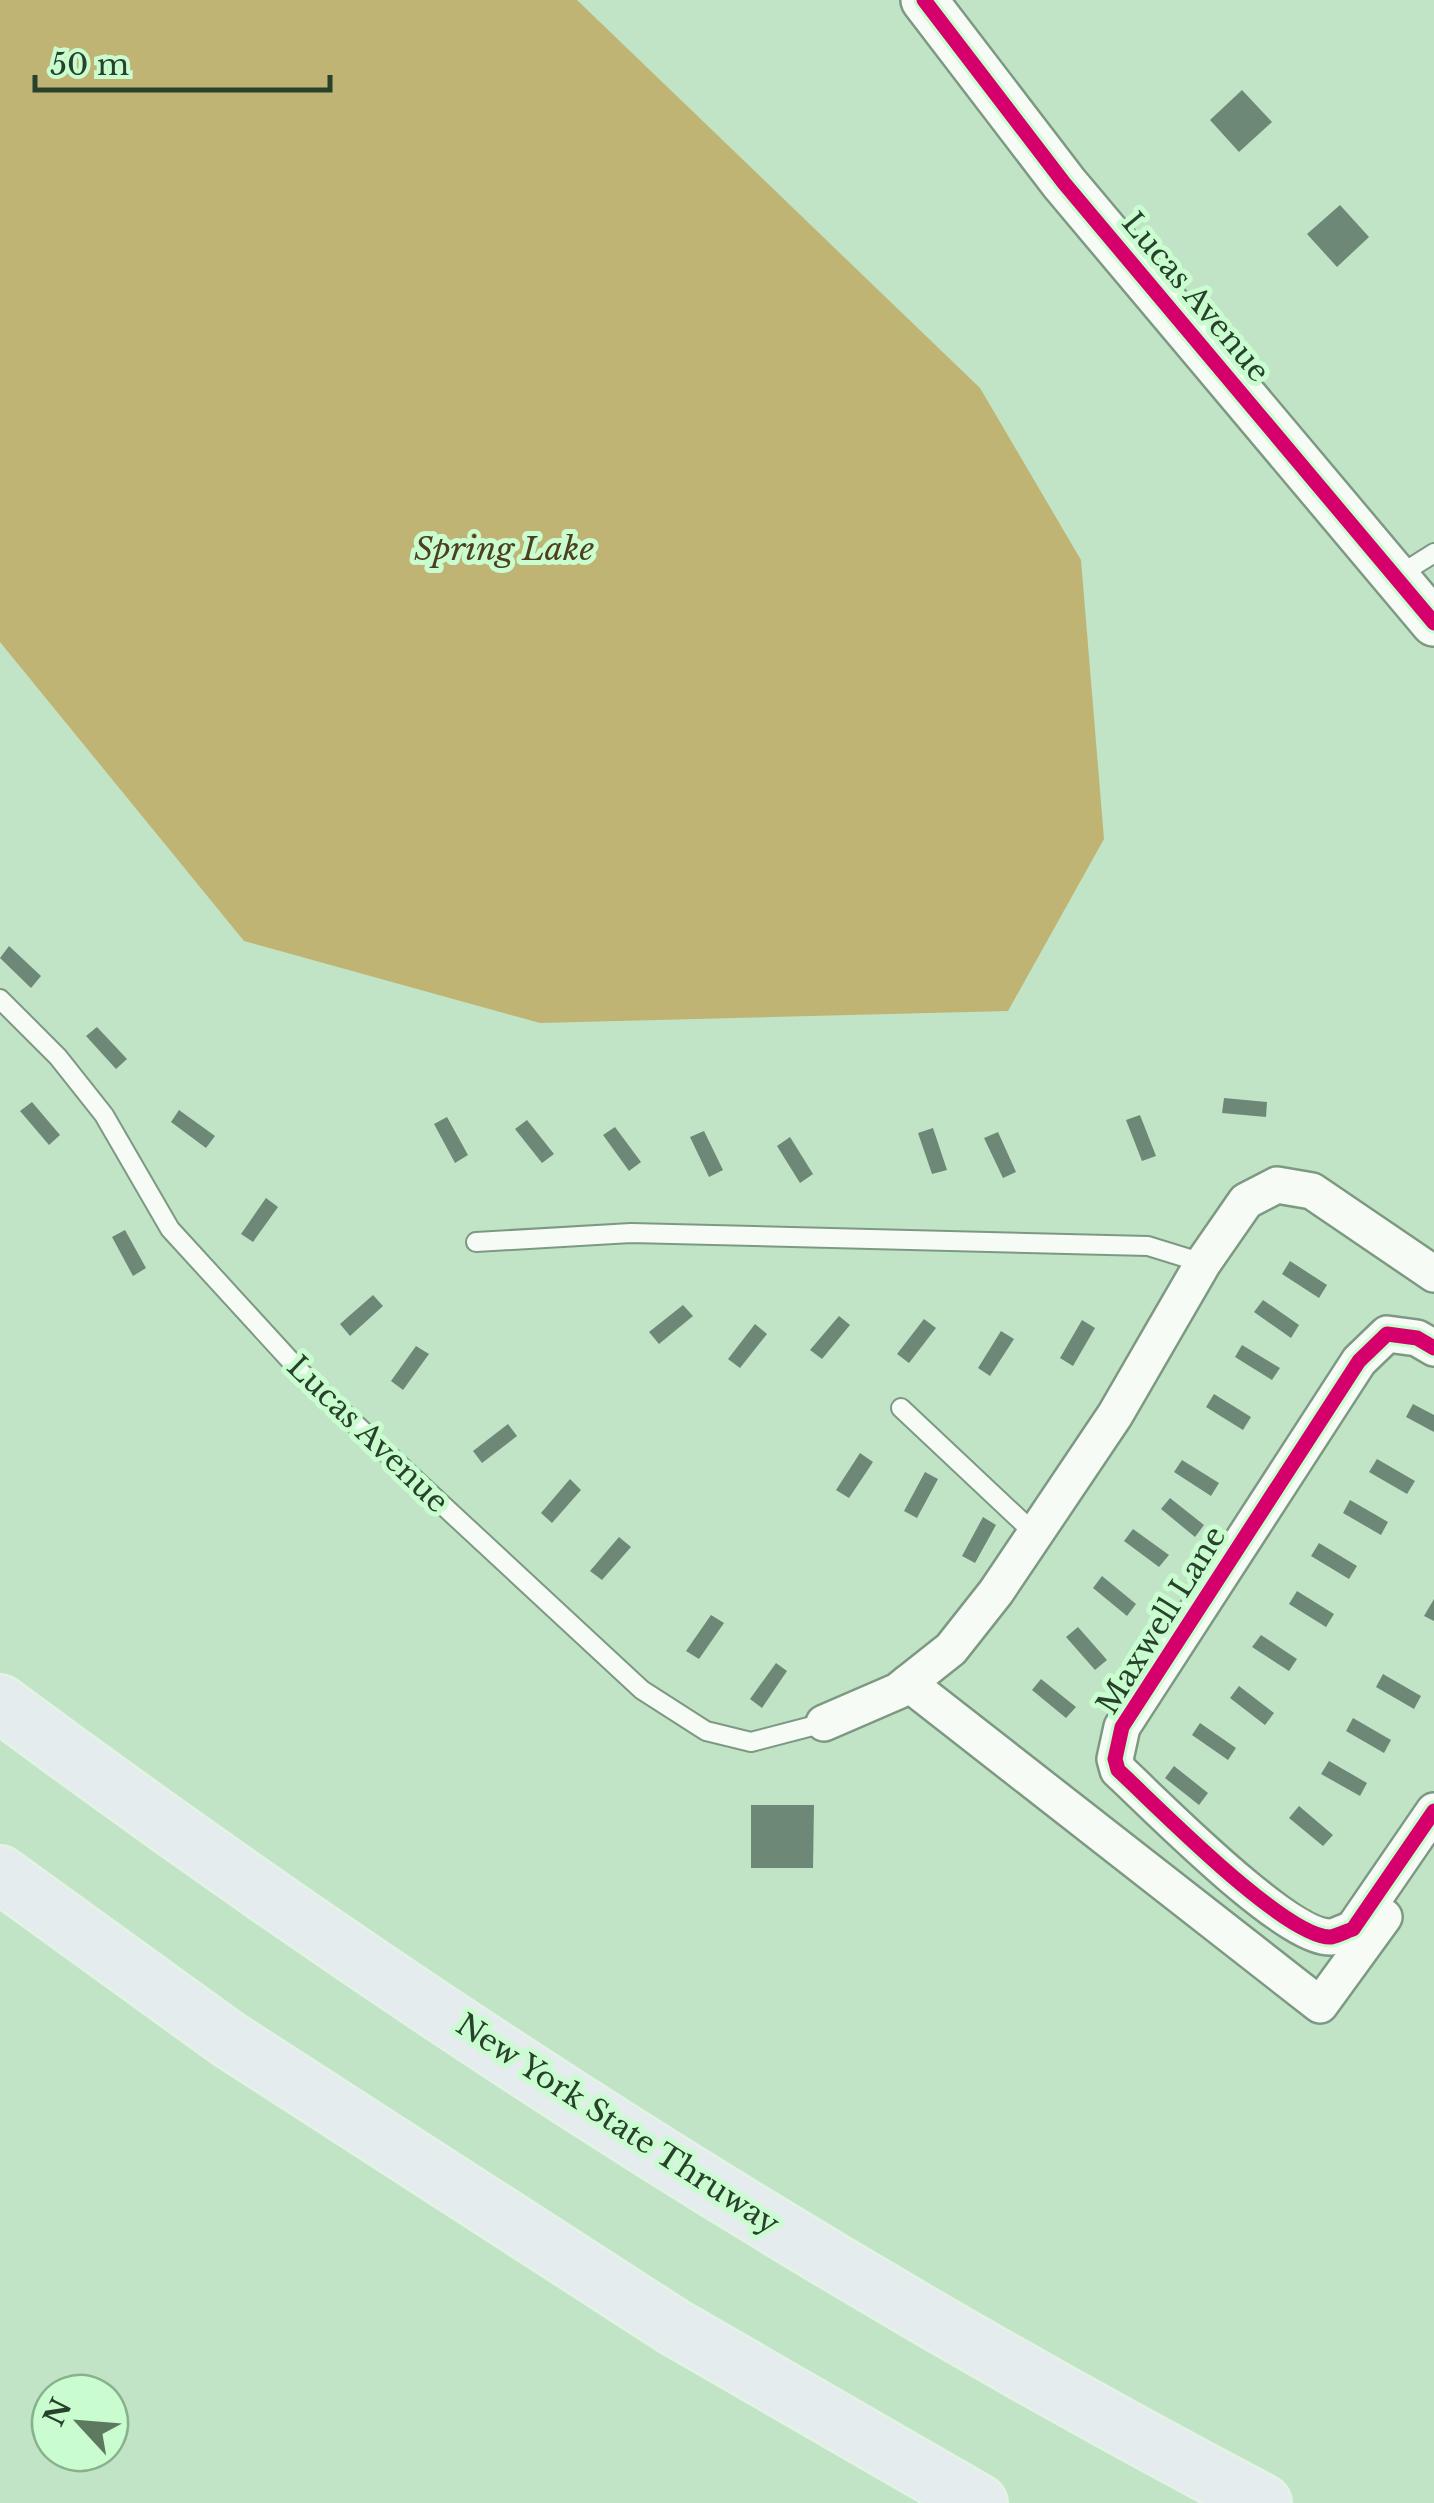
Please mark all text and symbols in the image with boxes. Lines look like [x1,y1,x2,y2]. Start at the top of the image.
scale bar [35,30,330,92]
text: 50 m [50,46,129,83]
street label: Lucas Avenue [1114,205,1278,389]
water label: Spring Lake [414,529,594,569]
street label: Lucas Avenue [280,1348,456,1520]
street label: Maxwell Lane [1089,1519,1233,1721]
street label: New York State Thruway [450,2006,786,2242]
north arrow [30,2373,130,2473]
text: N [36,2393,79,2432]

